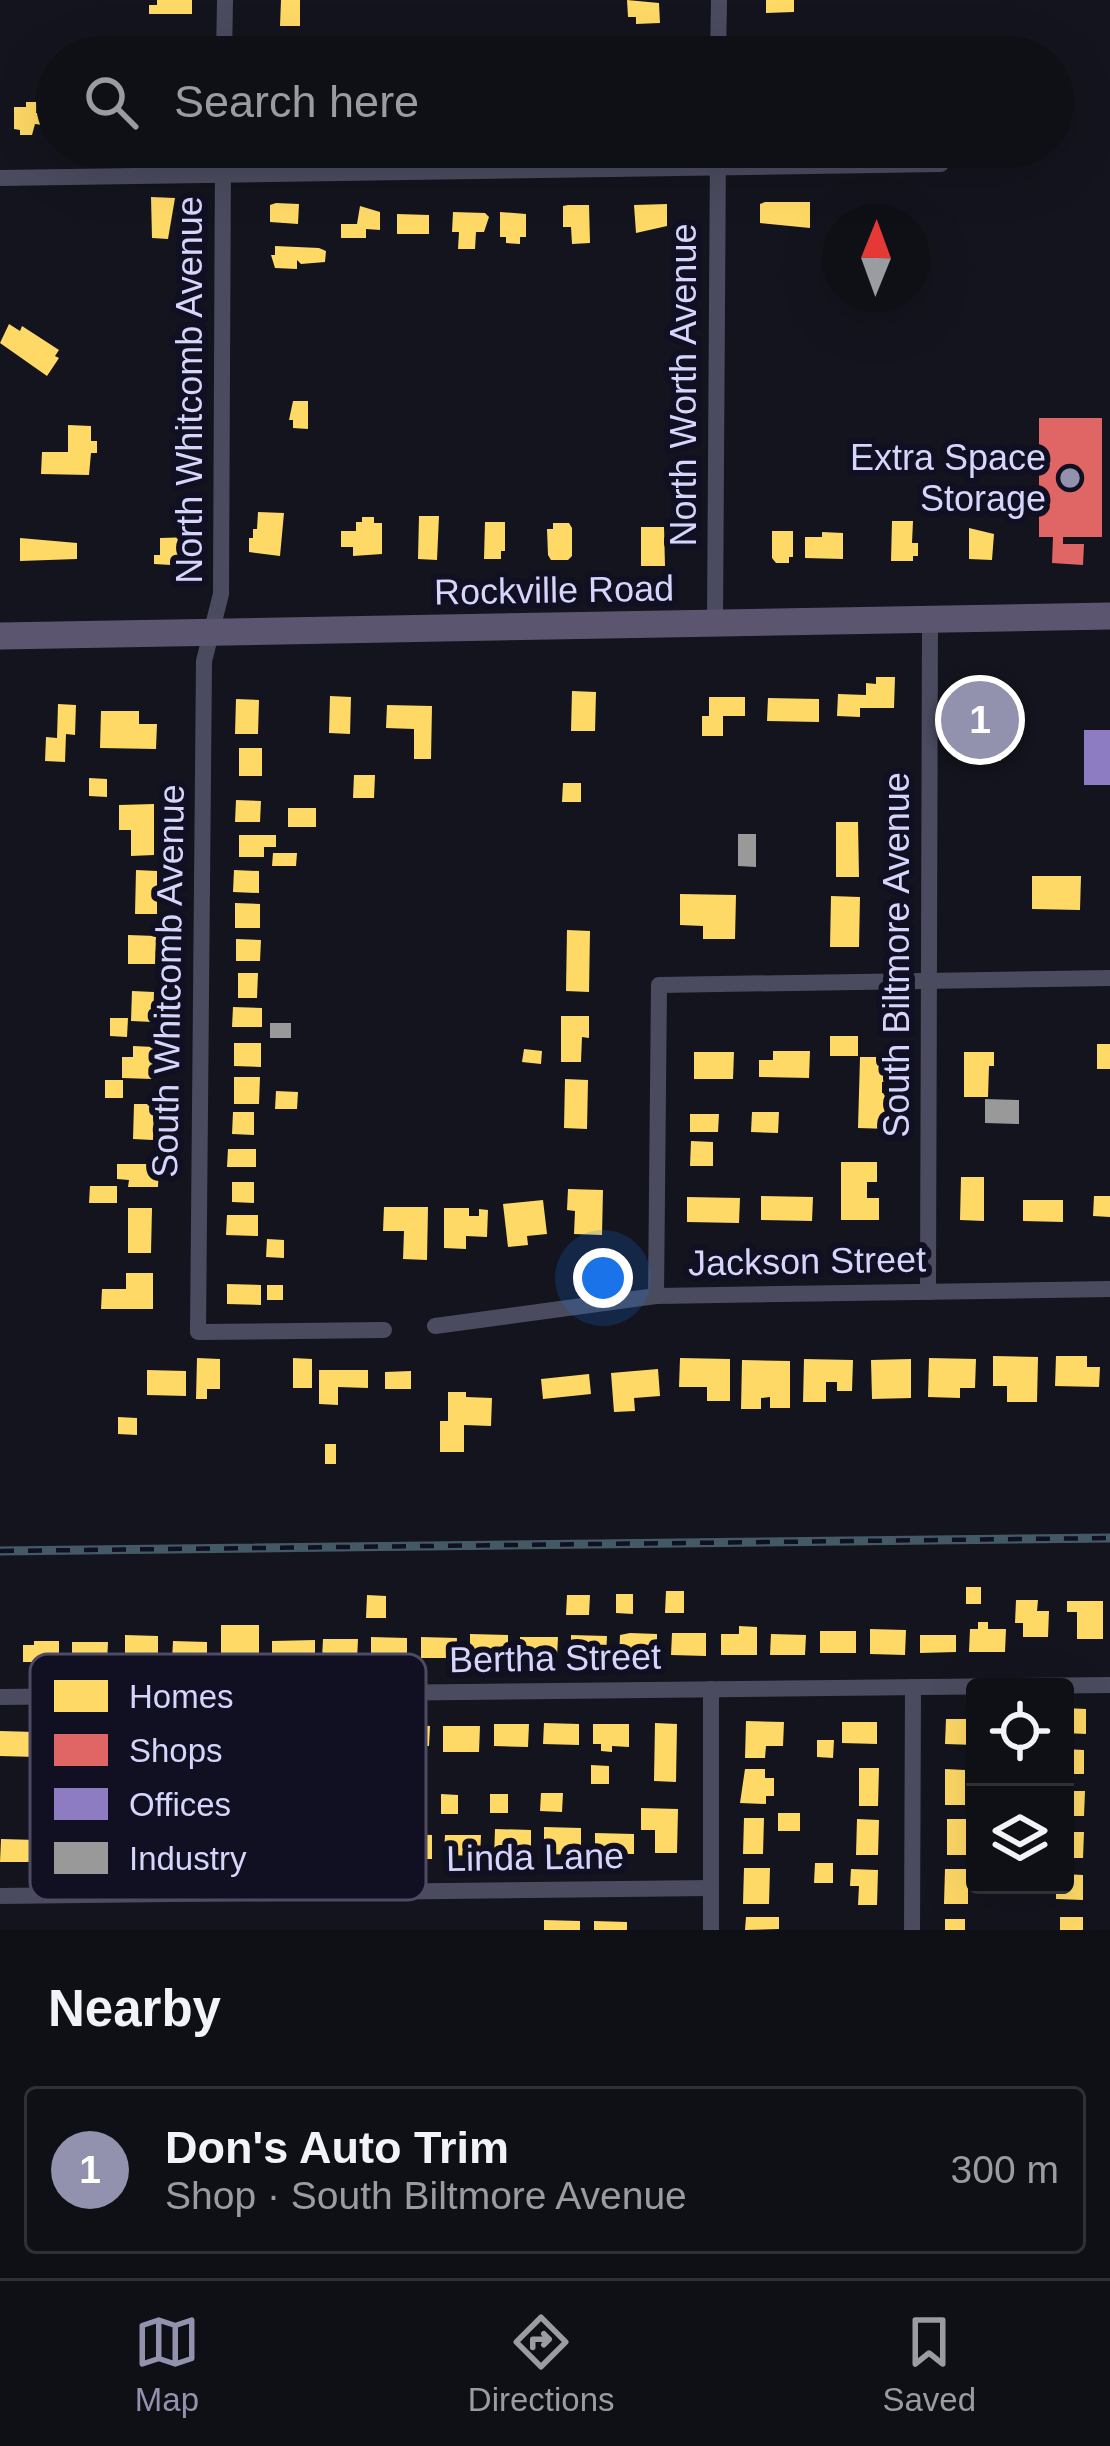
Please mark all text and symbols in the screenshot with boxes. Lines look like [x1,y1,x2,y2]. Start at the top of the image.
search box [36,36,1074,168]
icon: search [78,69,144,135]
text: Search here [174,76,419,127]
street label: North Whitcomb Avenue [169,196,210,584]
north arrow [822,204,930,312]
street label: North Worth Avenue [663,224,704,546]
place label: Extra Space Storage [850,437,1046,519]
marker: Extra Space Storage [1057,465,1083,491]
street label: Rockville Road [434,567,674,613]
pin: 1 [941,675,1019,765]
street label: South Biltmore Avenue [876,772,917,1138]
street label: South Whitcomb Avenue [144,784,192,1178]
street label: Jackson Street [688,1238,926,1284]
your location [573,1248,633,1308]
street label: Bertha Street [449,1636,661,1680]
legend [30,1654,426,1900]
text: Homes [129,1678,234,1715]
map controls [966,1678,1074,1894]
button: locate [966,1678,1074,1786]
text: Shops [129,1732,223,1769]
text: Offices [129,1786,231,1823]
button: layers [966,1786,1074,1894]
street label: Linda Lane [446,1835,624,1879]
text: Industry [129,1840,247,1877]
text: Nearby [48,1980,221,2037]
text: Don's Auto Trim [165,2122,509,2173]
text: 1 [79,2148,101,2191]
text: 300 m [951,2148,1059,2191]
text: Shop · South Biltmore Avenue [165,2174,687,2217]
tab: Map [134,2309,200,2419]
tab: Directions [468,2309,615,2419]
tab: Saved [882,2309,976,2419]

